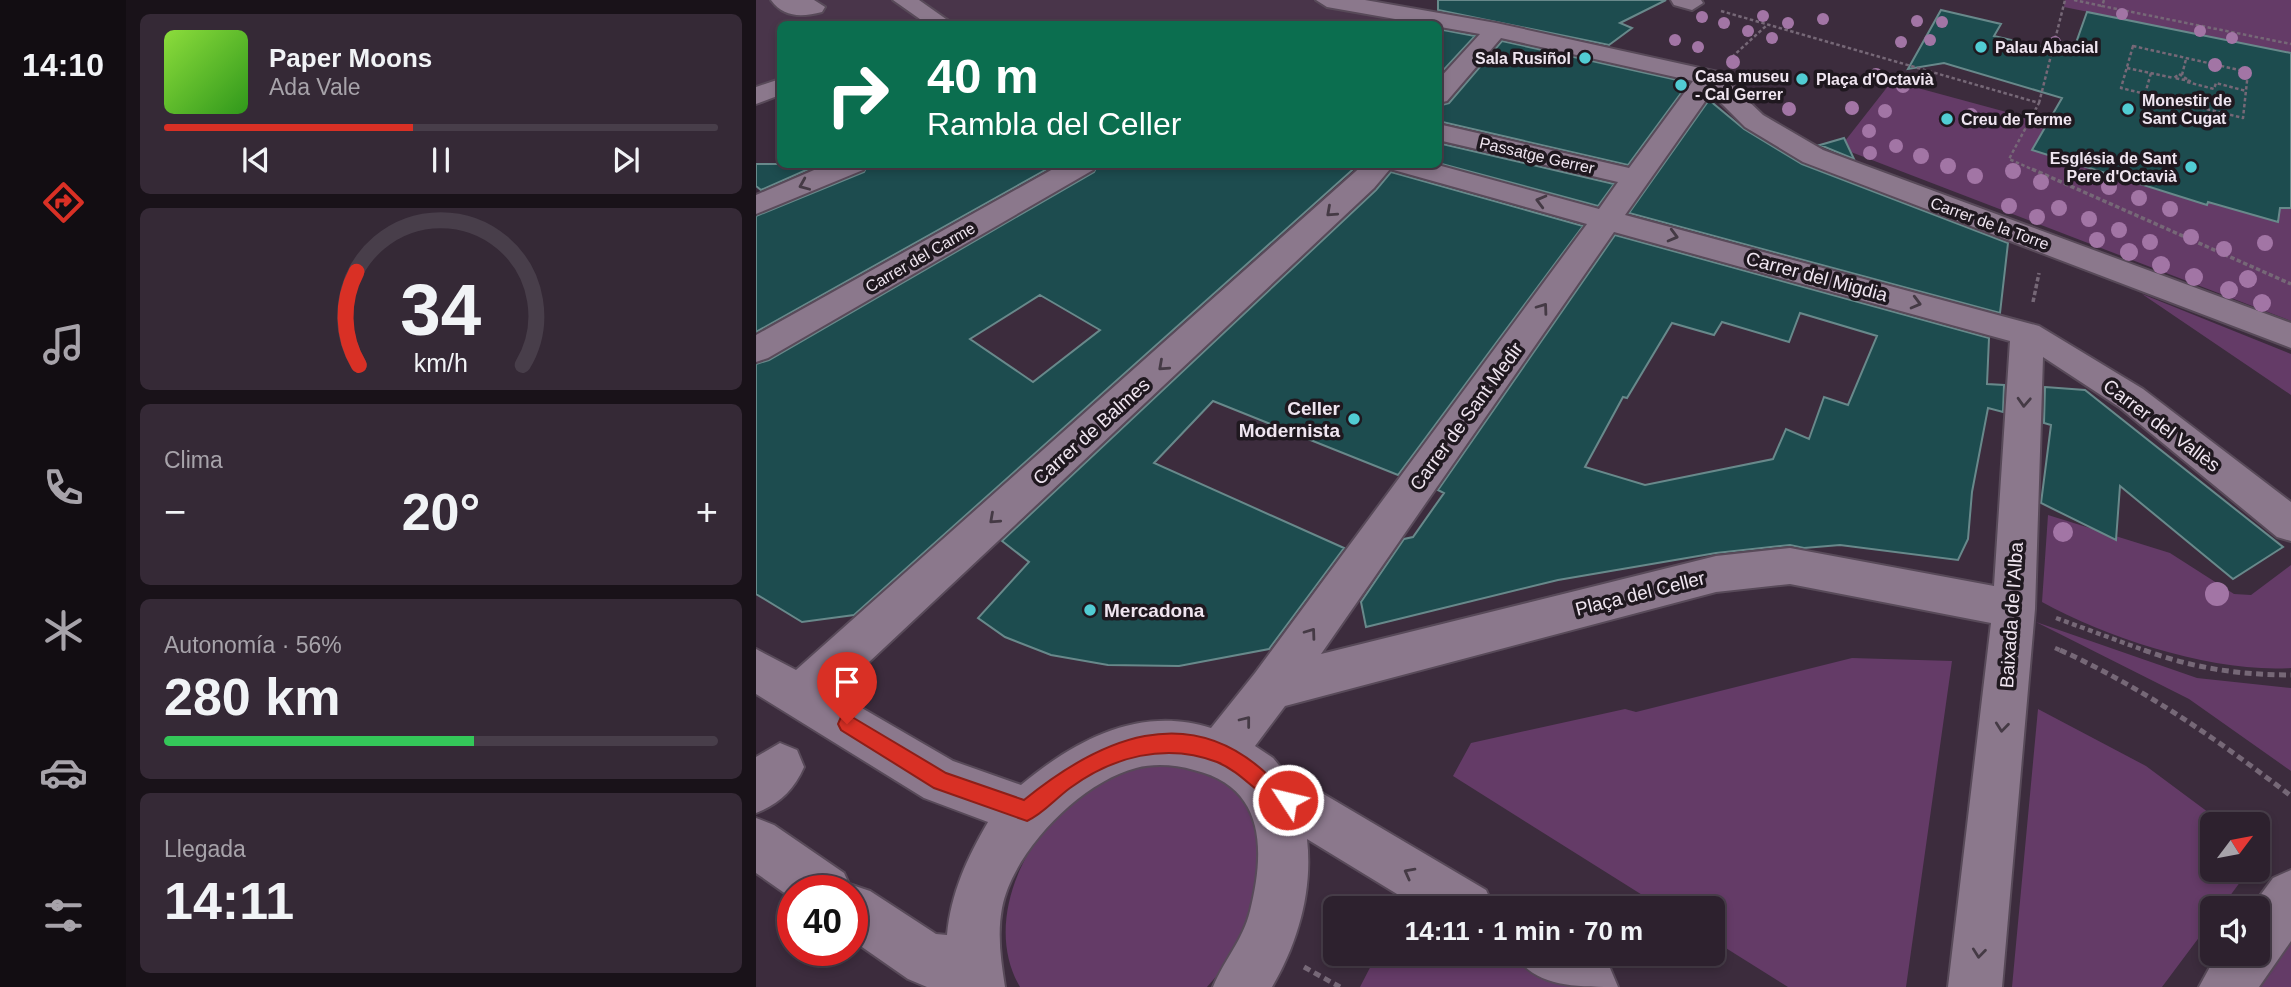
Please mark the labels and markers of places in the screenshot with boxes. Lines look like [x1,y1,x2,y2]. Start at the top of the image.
marker: Palau Abacial [1973,39,1989,55]
place label: Palau Abacial [1995,39,2098,56]
place label: Sala Rusiñol [1475,50,1571,67]
marker: Sala Rusiñol [1577,50,1593,66]
place label: Casa museu - Cal Gerrer [1695,68,1789,103]
marker: Plaça d'Octavià [1794,71,1810,87]
place label: Plaça d'Octavià [1816,71,1934,88]
marker: Casa museu - Cal Gerrer [1673,77,1689,93]
place label: Monestir de Sant Cugat [2142,92,2232,127]
marker: Monestir de Sant Cugat [2120,101,2136,117]
marker: Creu de Terme [1939,111,1955,127]
place label: Creu de Terme [1961,111,2072,128]
place label: Església de Sant Pere d'Octavià [2050,150,2178,185]
marker: Església de Sant Pere d'Octavià [2183,159,2199,175]
place label: Celler Modernista [1239,398,1341,441]
marker: Celler Modernista [1346,411,1362,427]
place label: Mercadona [1104,600,1205,621]
marker: Mercadona [1082,602,1098,618]
pin [817,652,877,724]

